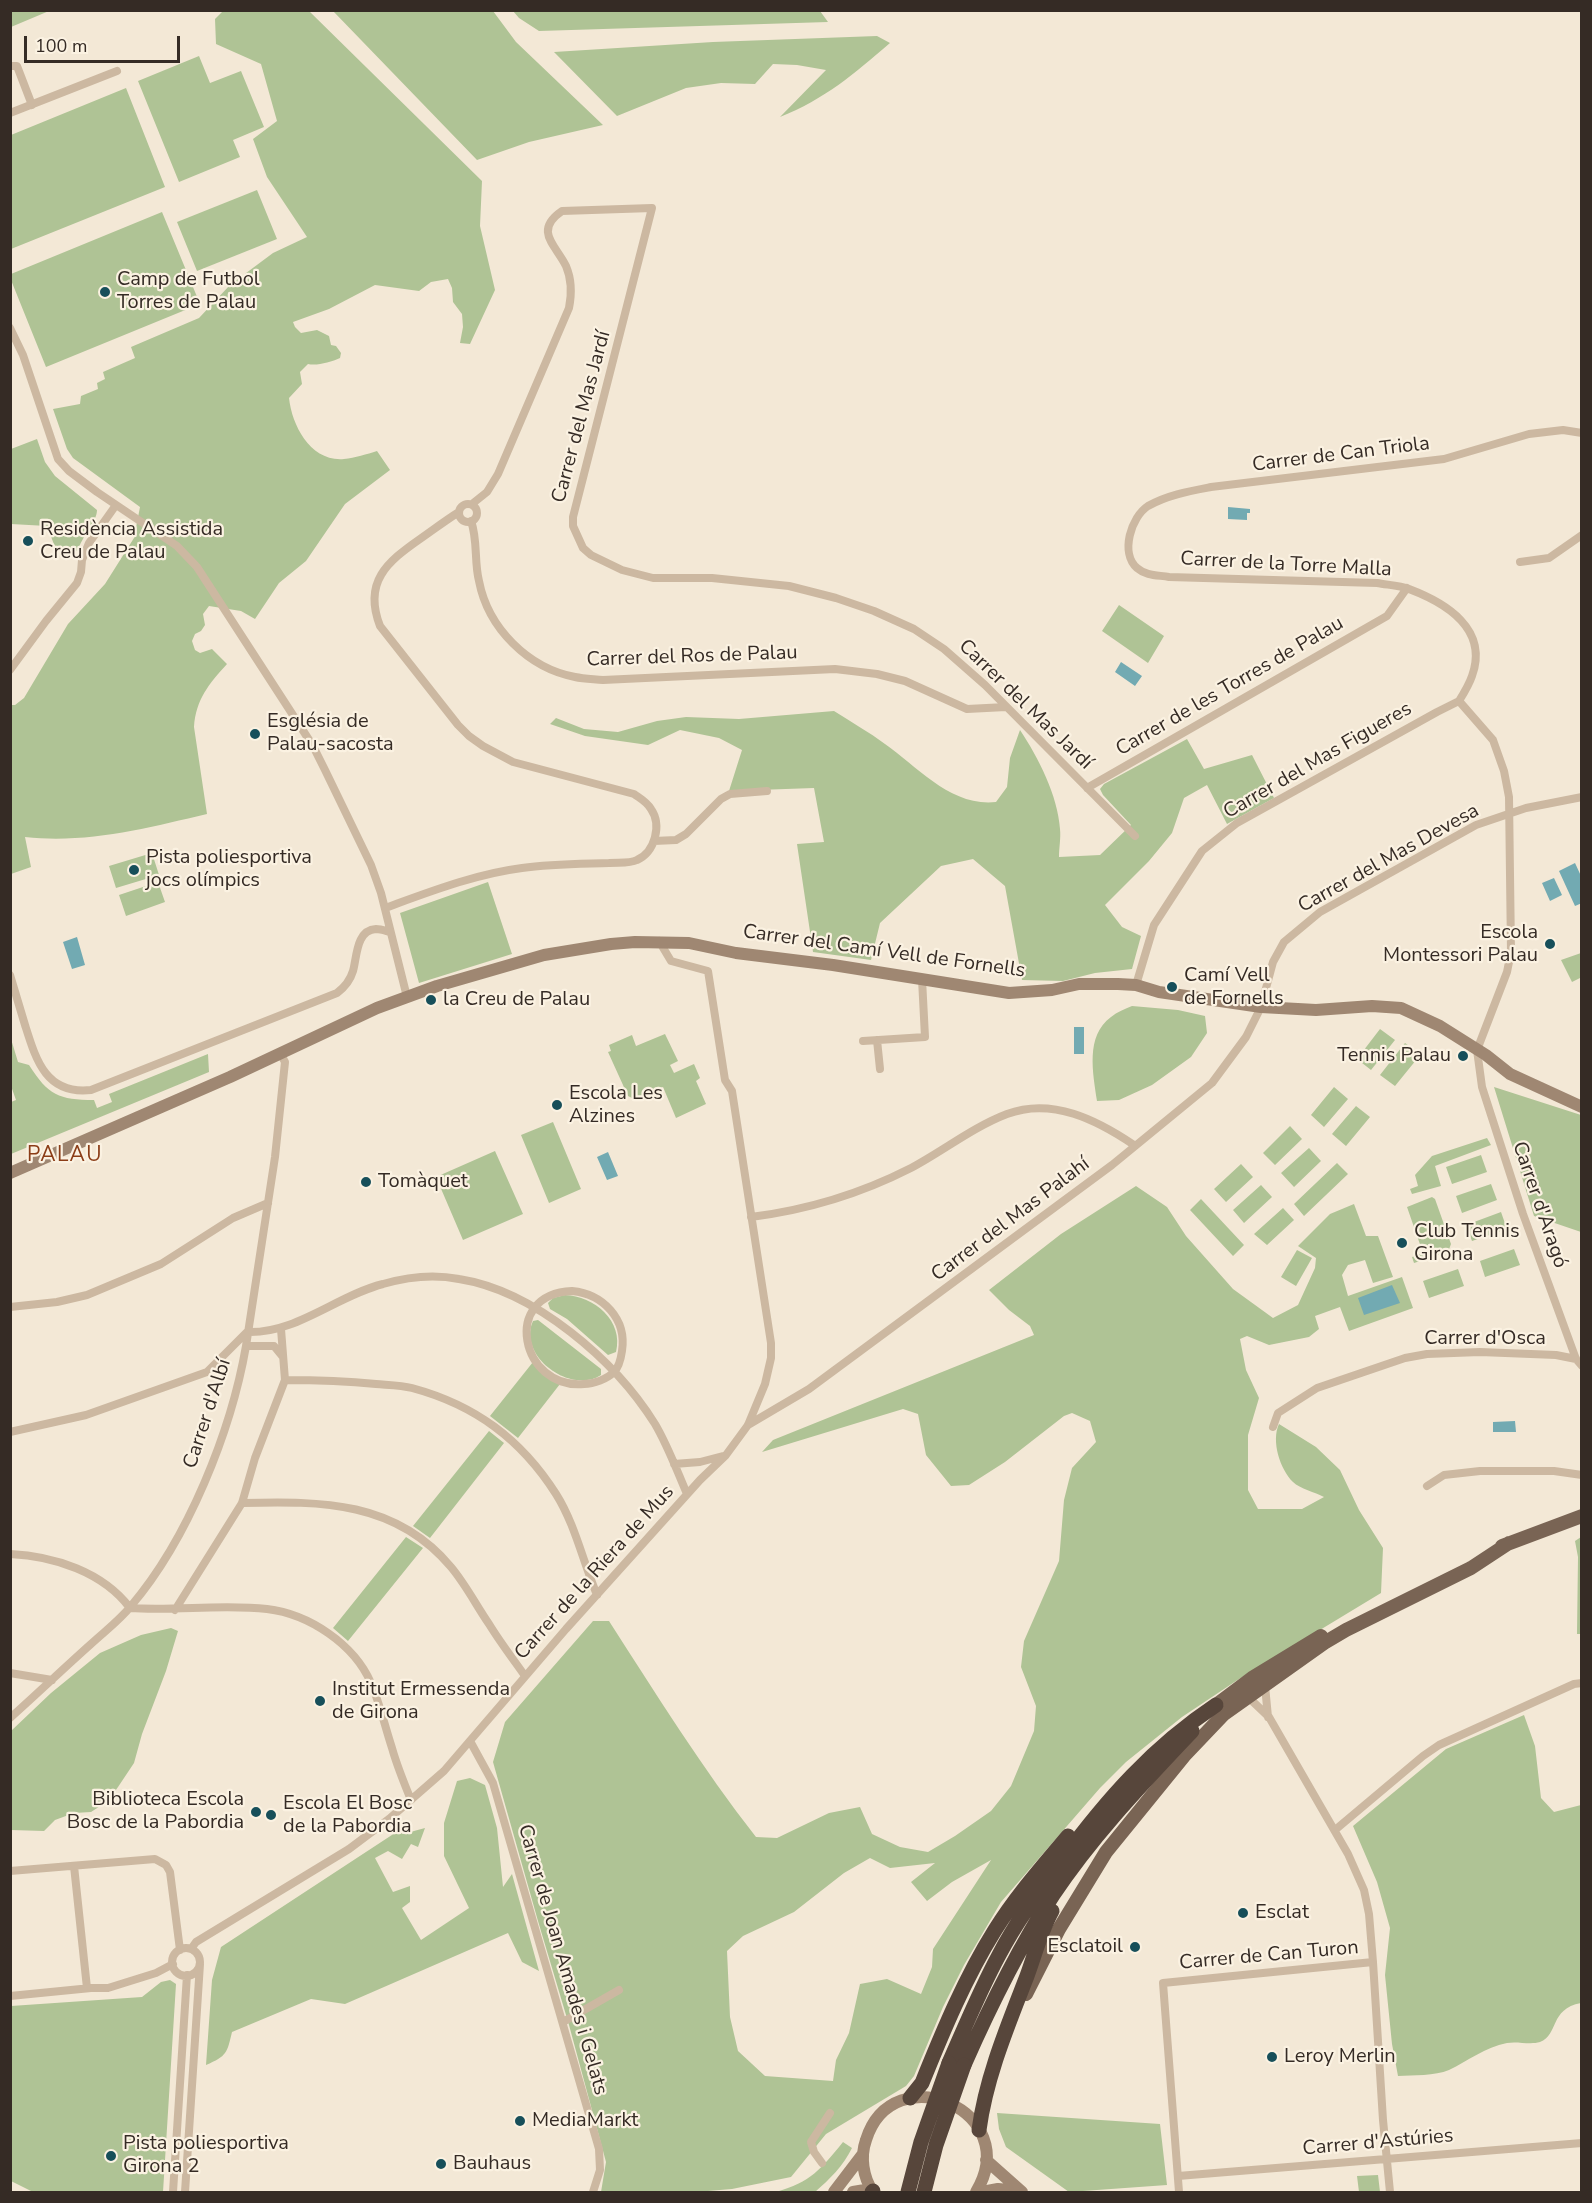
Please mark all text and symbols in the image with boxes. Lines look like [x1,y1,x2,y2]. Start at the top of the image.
scale bar [27,24,183,62]
text: 100 m [35,34,87,58]
place label: Camp de Futbol Torres de Palau [117,268,260,315]
marker: Camp de Futbol Torres de Palau [98,285,112,299]
street label: Carrer del Mas Jardí [547,328,617,506]
street label: Carrer de Can Triola [1251,432,1431,478]
place label: Residència Assistida Creu de Palau [40,518,223,565]
marker: Residència Assistida Creu de Palau [21,534,35,548]
street label: Carrer de la Torre Malla [1180,547,1392,583]
street label: Carrer de les Torres de Palau [1112,612,1348,762]
street label: Carrer del Mas Jardí [953,635,1097,775]
street label: Carrer del Ros de Palau [586,641,798,673]
street label: Carrer del Mas Figueres [1220,697,1416,825]
place label: Església de Palau-sacosta [267,710,394,757]
marker: Església de Palau-sacosta [248,727,262,741]
street label: Carrer del Mas Devesa [1294,799,1484,919]
place label: Pista poliesportiva jocs olímpics [146,846,312,893]
marker: Pista poliesportiva jocs olímpics [127,863,141,877]
street label: Carrer del Camí Vell de Fornells [741,920,1027,984]
place label: Escola Montessori Palau [1383,921,1538,968]
marker: Escola Montessori Palau [1543,937,1557,951]
place label: Camí Vell de Fornells [1184,964,1284,1011]
marker: Camí Vell de Fornells [1165,980,1179,994]
place label: la Creu de Palau [443,988,590,1012]
marker: la Creu de Palau [424,993,438,1007]
place label: Tennis Palau [1337,1044,1451,1068]
marker: Tennis Palau [1456,1049,1470,1063]
place label: Escola Les Alzines [569,1082,663,1129]
marker: Escola Les Alzines [550,1098,564,1112]
street label: Carrer d'Aragó [1506,1139,1572,1271]
district label: PALAU [27,1143,103,1169]
street label: Carrer del Mas Palahí [927,1153,1095,1287]
place label: Tomàquet [378,1170,468,1194]
marker: Tomàquet [359,1175,373,1189]
place label: Club Tennis Girona [1414,1220,1520,1267]
marker: Club Tennis Girona [1395,1236,1409,1250]
street label: Carrer d'Osca [1424,1327,1546,1351]
street label: Carrer d'Albí [179,1356,237,1472]
street label: Carrer de la Riera de Mus [510,1481,680,1665]
place label: Institut Ermessenda de Girona [332,1678,510,1725]
marker: Institut Ermessenda de Girona [313,1694,327,1708]
place label: Biblioteca Escola Bosc de la Pabordia [67,1788,244,1835]
place label: Escola El Bosc de la Pabordia [283,1792,412,1839]
marker: Biblioteca Escola Bosc de la Pabordia [249,1805,263,1819]
marker: Escola El Bosc de la Pabordia [264,1808,278,1822]
street label: Carrer de Joan Amades i Gelats [512,1822,612,2098]
place label: Esclat [1255,1901,1309,1925]
marker: Esclat [1236,1906,1250,1920]
place label: Esclatoil [1048,1935,1123,1959]
street label: Carrer de Can Turon [1178,1936,1360,1976]
marker: Esclatoil [1128,1940,1142,1954]
place label: Leroy Merlin [1284,2045,1396,2069]
marker: Leroy Merlin [1265,2050,1279,2064]
place label: MediaMarkt [532,2109,638,2133]
marker: MediaMarkt [513,2114,527,2128]
street label: Carrer d'Astúries [1302,2124,1454,2162]
place label: Pista poliesportiva Girona 2 [123,2132,289,2179]
marker: Pista poliesportiva Girona 2 [104,2149,118,2163]
place label: Bauhaus [453,2152,531,2176]
marker: Bauhaus [434,2157,448,2171]

